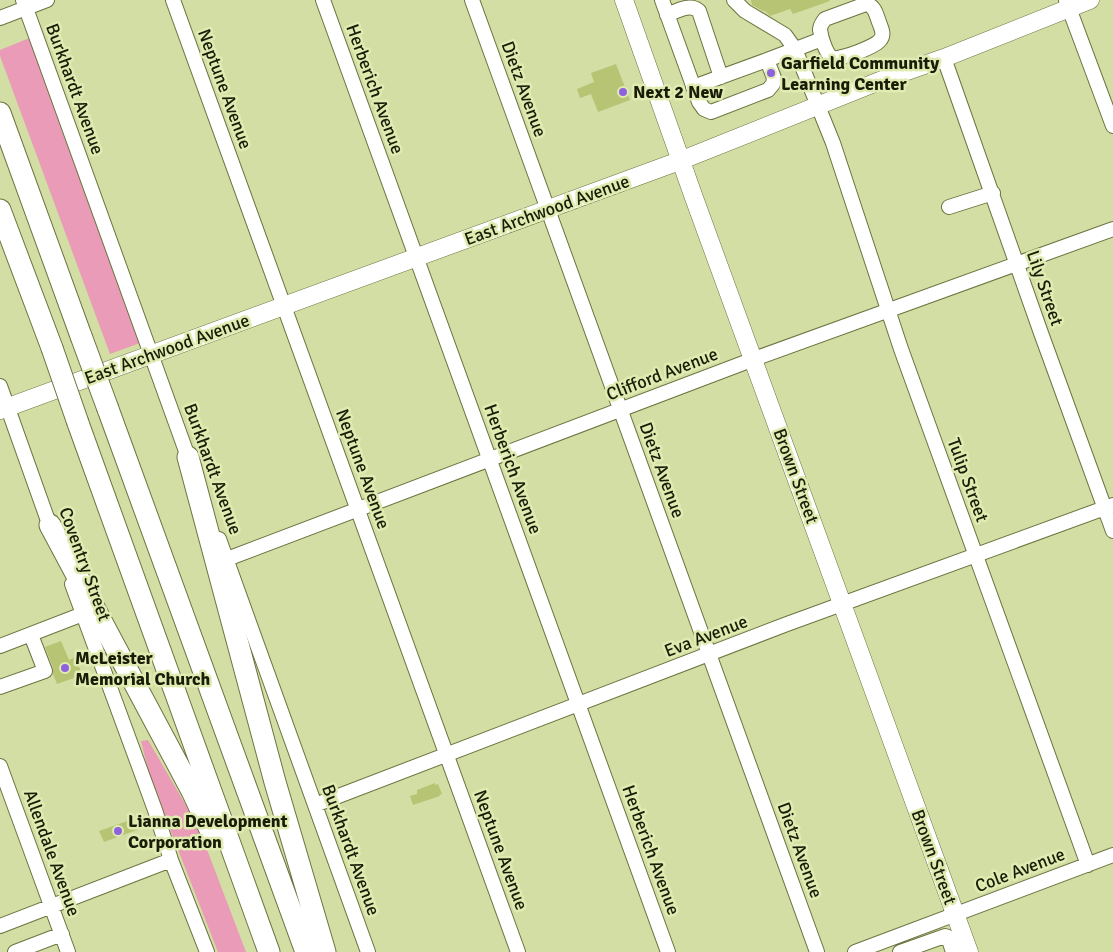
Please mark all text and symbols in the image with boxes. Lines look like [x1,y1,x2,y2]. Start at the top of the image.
street label: Burkhardt Avenue [41,20,109,158]
street label: Herberich Avenue [341,21,409,157]
street label: Neptune Avenue [193,26,257,152]
street label: Dietz Avenue [496,38,552,140]
place label: Garfield Community Learning Center [781,52,939,95]
marker: Garfield Community Learning Center [765,67,777,79]
place label: Next 2 New [633,81,723,103]
marker: Next 2 New [617,86,629,98]
street label: East Archwood Avenue [462,170,632,250]
street label: Lily Street [1022,247,1068,329]
street label: East Archwood Avenue [82,309,252,389]
street label: Clifford Avenue [603,343,721,405]
street label: Burkhardt Avenue [179,400,247,538]
street label: Herberich Avenue [479,401,547,537]
street label: Neptune Avenue [331,406,395,532]
street label: Dietz Avenue [634,419,690,521]
street label: Brown Street [769,425,823,527]
street label: Tulip Street [943,435,993,525]
street label: Coventry Street [54,504,116,624]
street label: Eva Avenue [661,610,751,662]
place label: McLeister Memorial Church [75,647,211,690]
marker: McLeister Memorial Church [59,662,71,674]
street label: Burkhardt Avenue [317,781,385,919]
street label: Herberich Avenue [617,782,685,918]
street label: Allendale Avenue [19,787,85,919]
street label: Neptune Avenue [469,787,533,913]
street label: Dietz Avenue [772,799,828,901]
street label: Brown Street [907,806,961,908]
place label: Lianna Development Corporation [128,810,288,853]
marker: Lianna Development Corporation [112,825,124,837]
street label: Cole Avenue [972,843,1068,897]

